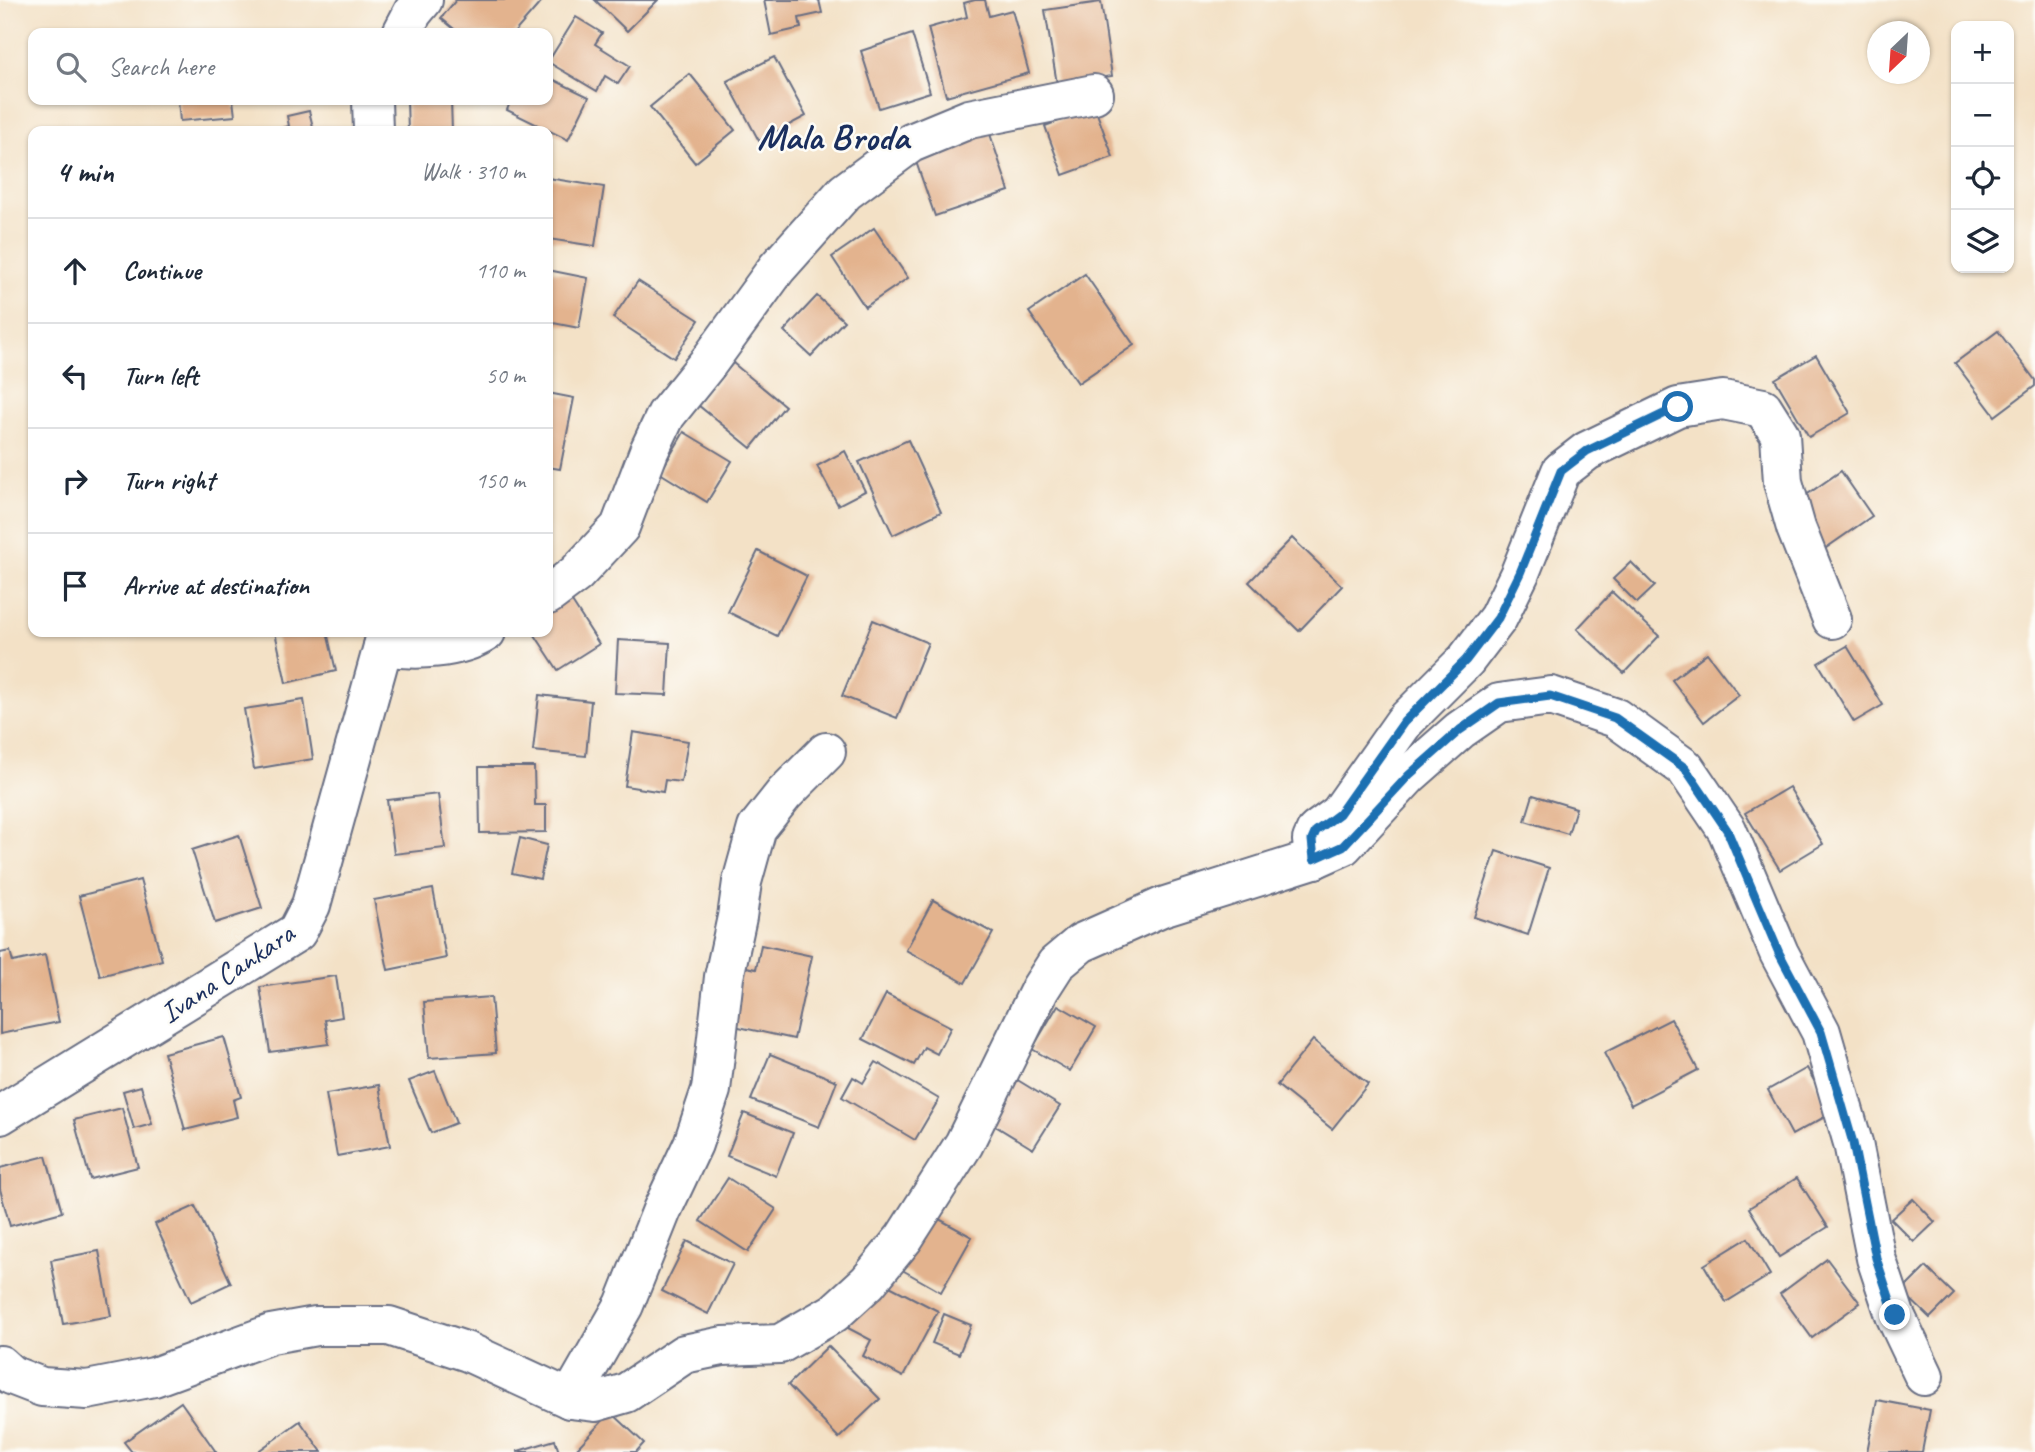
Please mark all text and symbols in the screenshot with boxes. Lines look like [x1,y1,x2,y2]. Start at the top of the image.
north arrow [1867,21,1930,84]
map controls [1951,21,2014,273]
button: + [1951,21,2014,84]
search box [28,28,553,105]
icon: search [52,48,90,86]
text: Search here [108,50,214,83]
button: − [1951,84,2014,147]
district label: Mala Broda [757,113,912,160]
button: locate [1951,147,2014,210]
text: 4 min [56,153,113,191]
text: Walk · 310 m [421,157,525,186]
button: layers [1951,210,2014,273]
icon: ahead [56,252,94,290]
text: Continue [123,254,201,287]
text: 110 m [476,256,525,285]
icon: left [56,357,94,395]
text: Turn left [123,359,198,392]
text: 50 m [486,361,525,390]
route start [1662,391,1693,422]
icon: right [56,462,94,500]
text: Turn right [123,464,214,497]
text: 150 m [476,466,525,495]
icon: arrive [56,567,94,605]
text: Arrive at destination [123,569,309,602]
street label: Ivana Cankara [153,913,303,1032]
route end [1879,1299,1910,1330]

